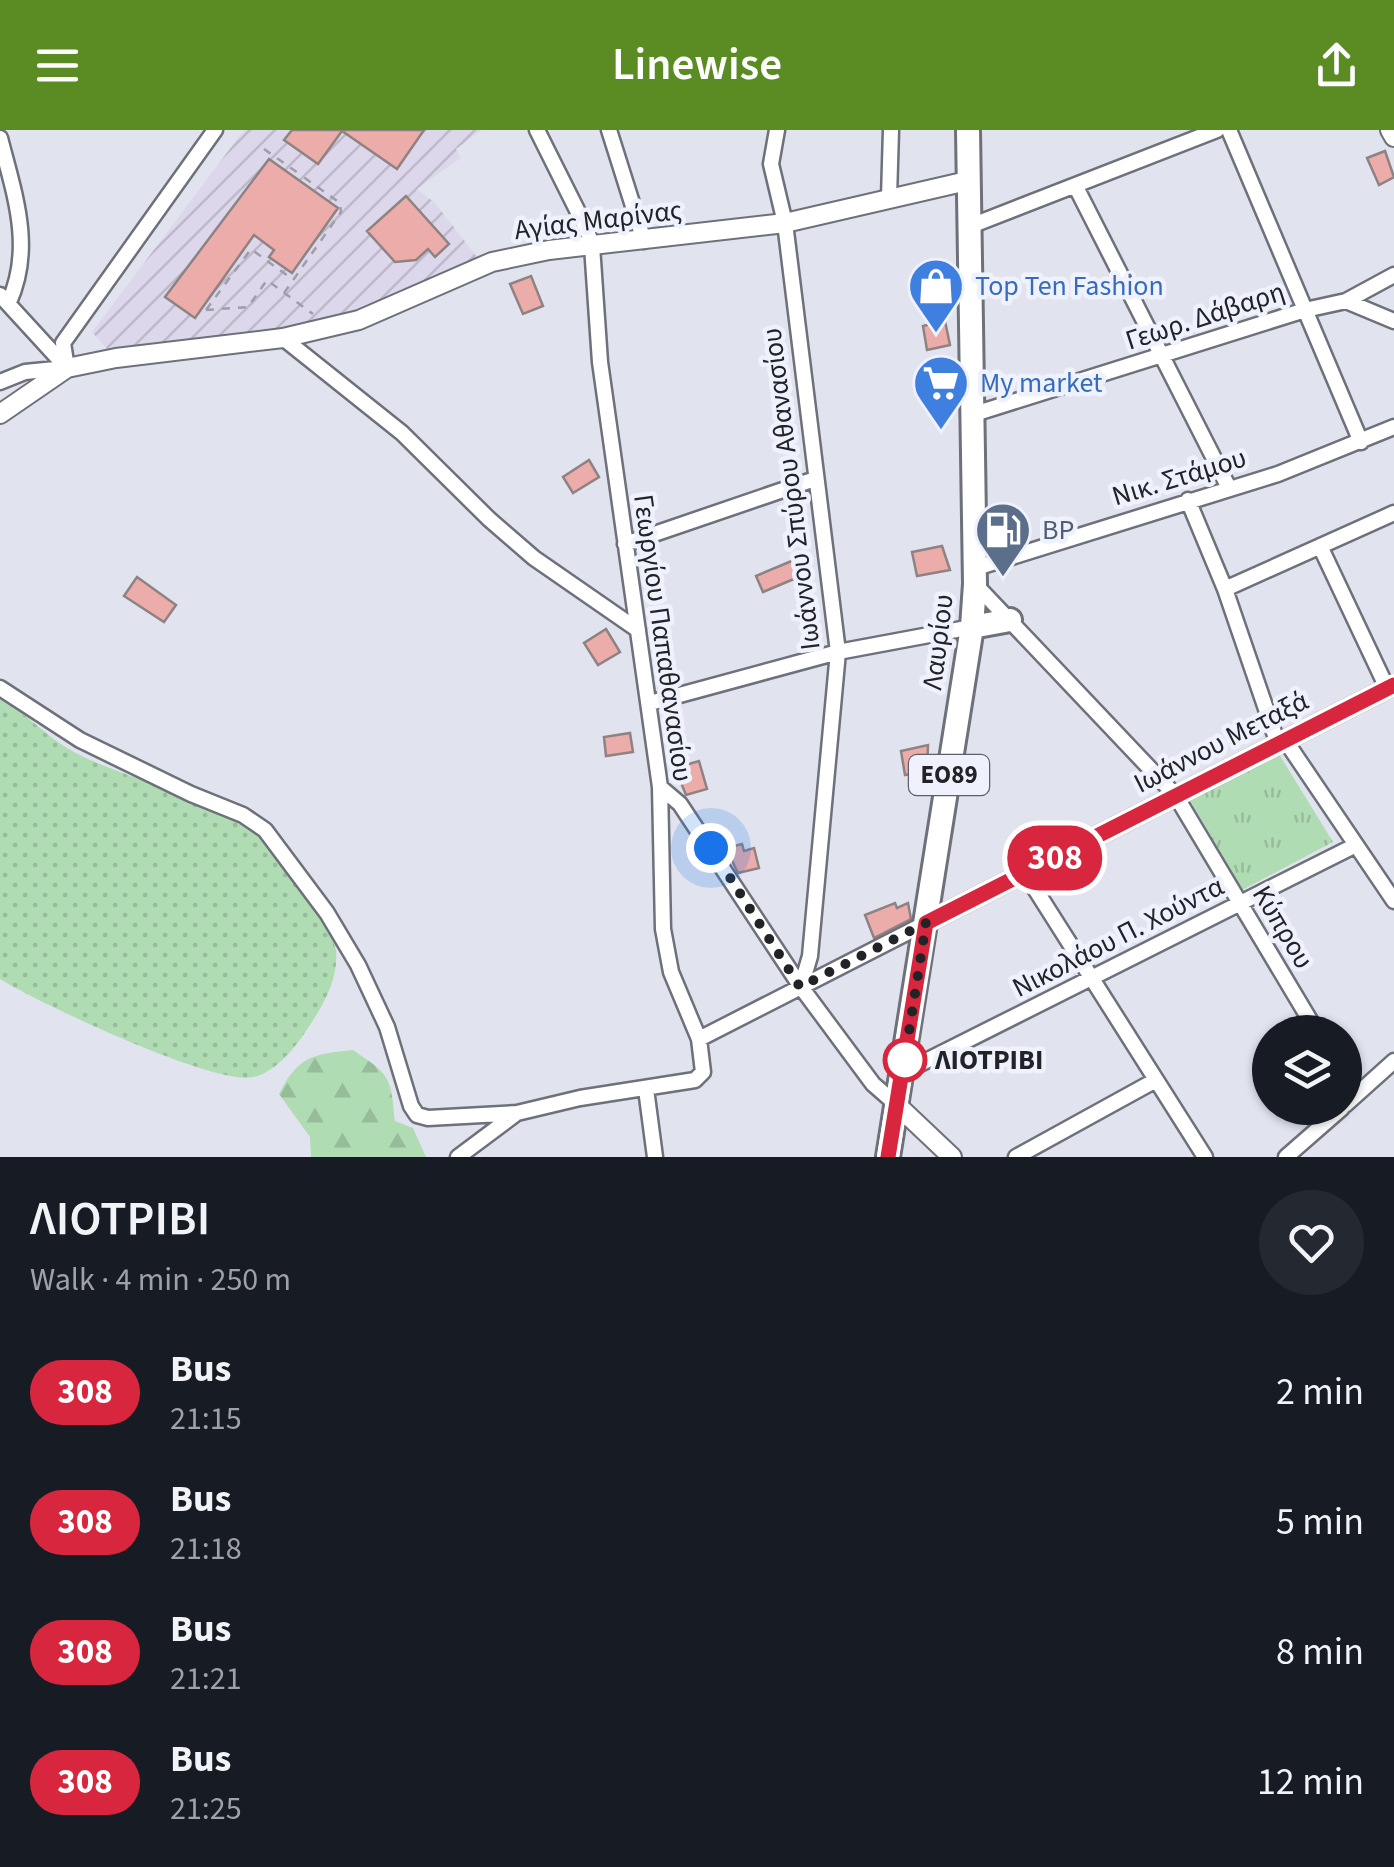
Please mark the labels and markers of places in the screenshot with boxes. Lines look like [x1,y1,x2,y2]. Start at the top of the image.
shop icon: Top Ten Fashion [906,256,966,335]
place label: Top Ten Fashion [975,266,1164,306]
supermarket icon: My market [911,353,971,432]
place label: My market [980,363,1103,403]
fuel station icon: BP [973,500,1033,579]
place label: BP [1042,510,1074,550]
marker: ΛΙΟΤΡΙΒΙ [884,1039,926,1081]
place label: ΛΙΟΤΡΙΒΙ [934,1040,1043,1080]

